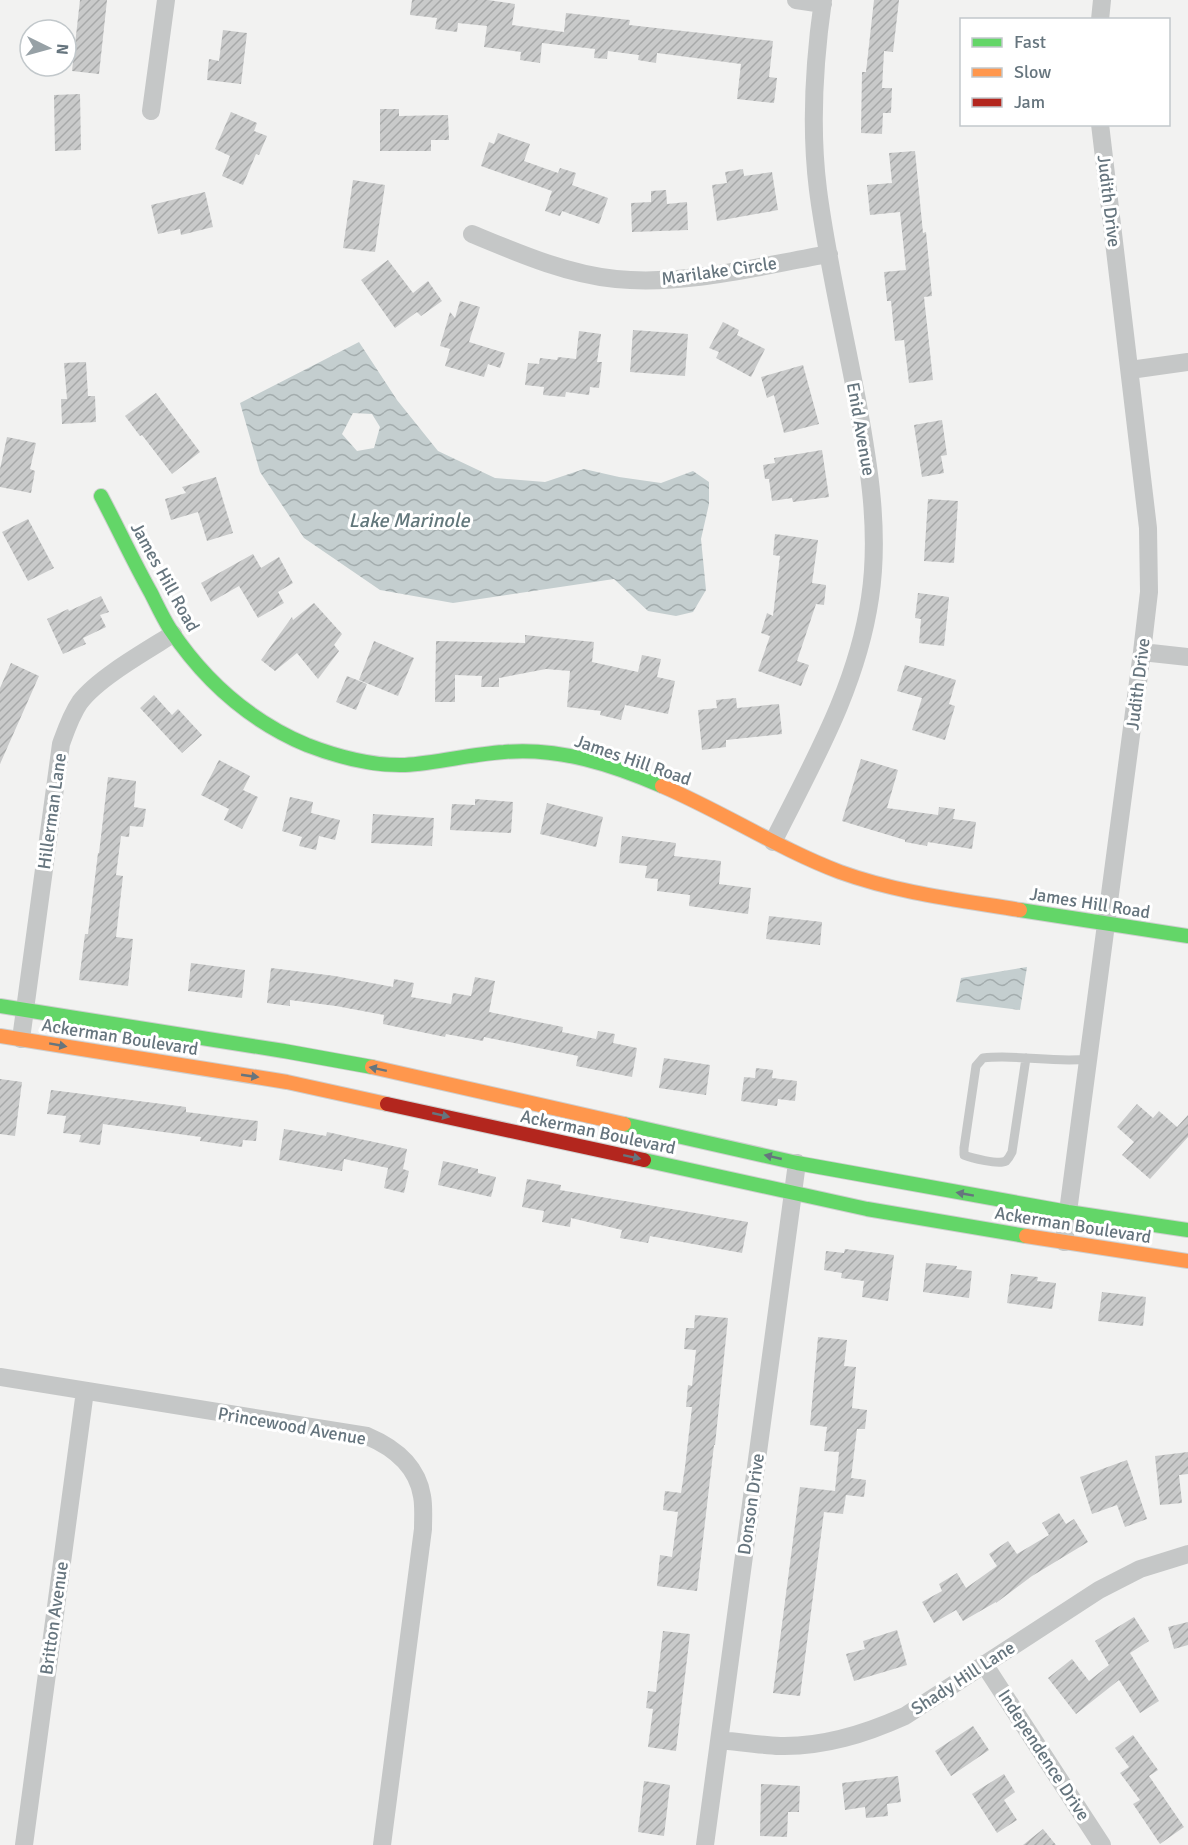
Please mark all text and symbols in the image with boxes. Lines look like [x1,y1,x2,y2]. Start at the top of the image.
north arrow [18,18,78,78]
legend [960,18,1170,126]
text: Fast [1014,31,1046,53]
text: N [51,43,72,56]
text: Slow [1014,61,1051,83]
text: Jam [1014,91,1045,113]
street label: Judith Drive [1092,154,1126,248]
street label: Marilake Circle [660,252,778,290]
street label: Enid Avenue [842,380,880,478]
water label: Lake Marinole [349,508,470,533]
street label: James Hill Road [126,518,204,636]
street label: Judith Drive [1121,637,1155,731]
street label: James Hill Road [572,730,694,790]
street label: Hillerman Lane [33,751,71,871]
street label: James Hill Road [1028,883,1152,923]
street label: Ackerman Boulevard [40,1014,200,1060]
one-way arrow [48,1041,67,1050]
one-way arrow [369,1063,387,1073]
one-way arrow [241,1072,260,1081]
street label: Ackerman Boulevard [518,1105,678,1159]
one-way arrow [432,1111,451,1120]
one-way arrow [764,1152,782,1162]
one-way arrow [622,1153,641,1163]
one-way arrow [955,1189,974,1198]
street label: Ackerman Boulevard [993,1202,1153,1248]
street label: Princewood Avenue [216,1402,368,1450]
street label: Donson Drive [733,1452,769,1556]
street label: Britton Avenue [35,1560,73,1676]
street label: Shady Hill Lane [907,1636,1019,1720]
street label: Independence Drive [993,1685,1095,1825]

